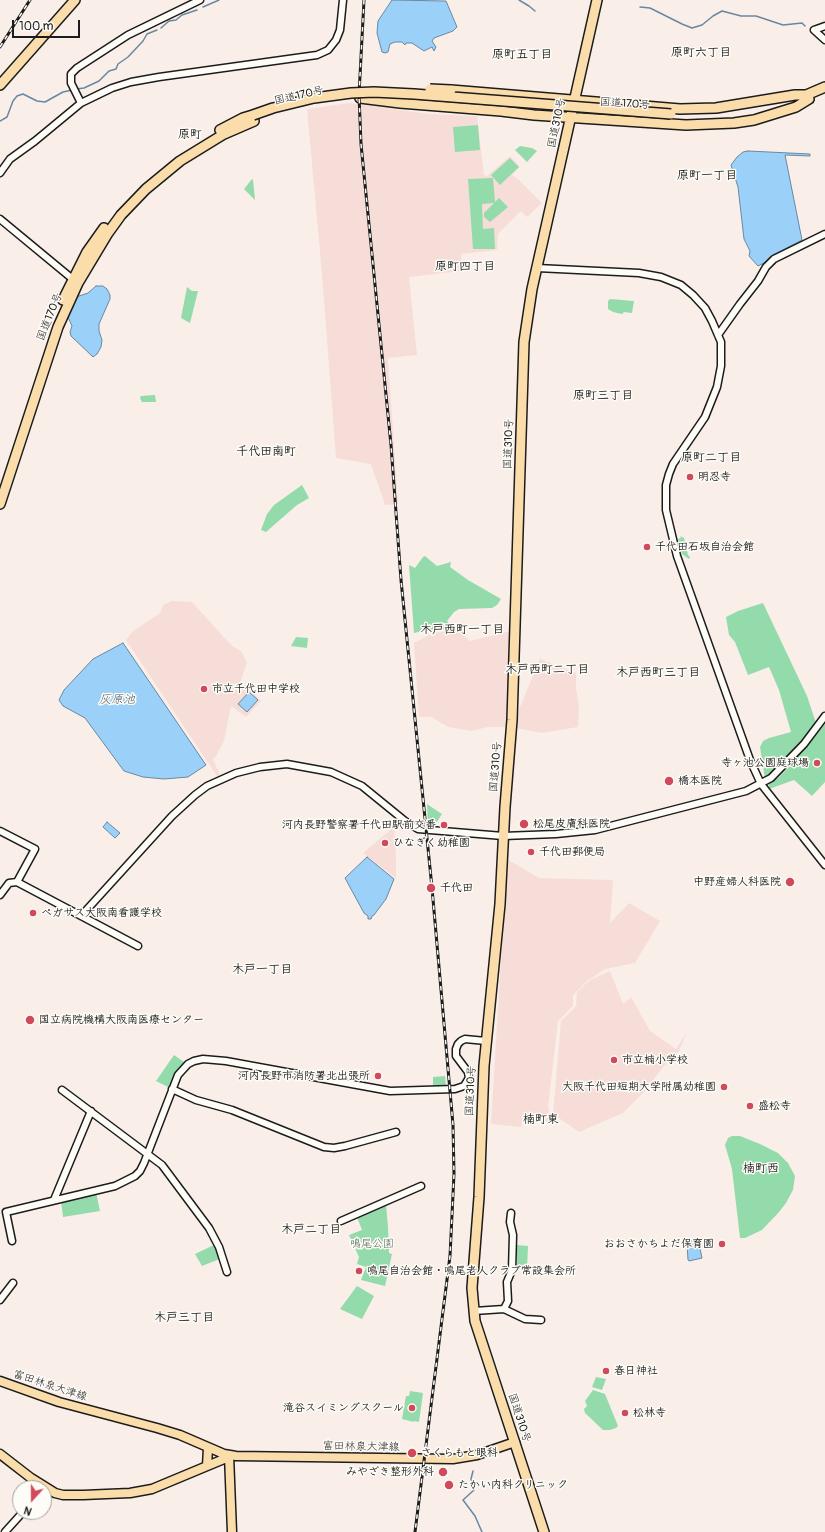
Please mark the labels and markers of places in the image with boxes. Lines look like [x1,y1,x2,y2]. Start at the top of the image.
place label: 明忍寺 [698,470,731,484]
marker: 明忍寺 [685,472,695,482]
place label: 千代田石坂自治会館 [655,540,754,554]
marker: 千代田石坂自治会館 [642,542,652,552]
place label: 市立千代田中学校 [212,682,300,696]
marker: 市立千代田中学校 [199,684,209,694]
place label: 寺ヶ池公園庭球場 [721,756,809,770]
marker: 寺ヶ池公園庭球場 [812,758,822,768]
place label: 橋本医院 [678,774,722,788]
marker: 橋本医院 [663,775,675,787]
place label: 松尾皮膚科医院 [533,817,610,831]
place label: 河内長野警察署千代田駅前交番 [282,818,436,832]
marker: 松尾皮膚科医院 [518,818,530,830]
marker: 河内長野警察署千代田駅前交番 [439,820,449,830]
place label: ひなぎく幼稚園 [393,836,470,850]
marker: ひなぎく幼稚園 [380,838,390,848]
place label: 千代田郵便局 [539,845,605,859]
marker: 千代田郵便局 [526,847,536,857]
place label: 中野産婦人科医院 [693,875,781,889]
marker: 中野産婦人科医院 [784,876,796,888]
place label: 千代田 [440,881,473,895]
marker: 千代田 [425,882,437,894]
place label: ぺガサス大阪南看護学校 [41,906,162,920]
marker: ぺガサス大阪南看護学校 [28,908,38,918]
place label: 国立病院機構大阪南医療センター [39,1013,204,1027]
marker: 国立病院機構大阪南医療センター [24,1014,36,1026]
place label: 市立楠小学校 [622,1053,688,1067]
marker: 市立楠小学校 [609,1055,619,1065]
place label: 河内長野市消防署北出張所 [238,1069,370,1083]
marker: 河内長野市消防署北出張所 [373,1071,383,1081]
place label: 大阪千代田短期大学附属幼稚園 [562,1080,716,1094]
marker: 大阪千代田短期大学附属幼稚園 [719,1082,729,1092]
place label: 盛松寺 [758,1099,791,1113]
marker: 盛松寺 [745,1101,755,1111]
place label: おおさかちよだ保育園 [604,1237,714,1251]
marker: おおさかちよだ保育園 [717,1239,727,1249]
place label: 鳴尾自治会館・鳴尾老人クラブ常設集会所 [367,1264,576,1278]
marker: 鳴尾自治会館・鳴尾老人クラブ常設集会所 [354,1266,364,1276]
place label: 春日神社 [614,1364,658,1378]
marker: 春日神社 [601,1366,611,1376]
place label: 滝谷スイミングスクール [283,1401,404,1415]
marker: 滝谷スイミングスクール [407,1403,417,1413]
place label: 松林寺 [633,1406,666,1420]
marker: 松林寺 [620,1408,630,1418]
place label: さくらもと眼科 [421,1446,498,1460]
marker: さくらもと眼科 [406,1447,418,1459]
place label: みやざき整形外科 [346,1465,434,1479]
marker: みやざき整形外科 [437,1466,449,1478]
place label: たかい内科クリニック [458,1478,568,1492]
marker: たかい内科クリニック [443,1479,455,1491]

